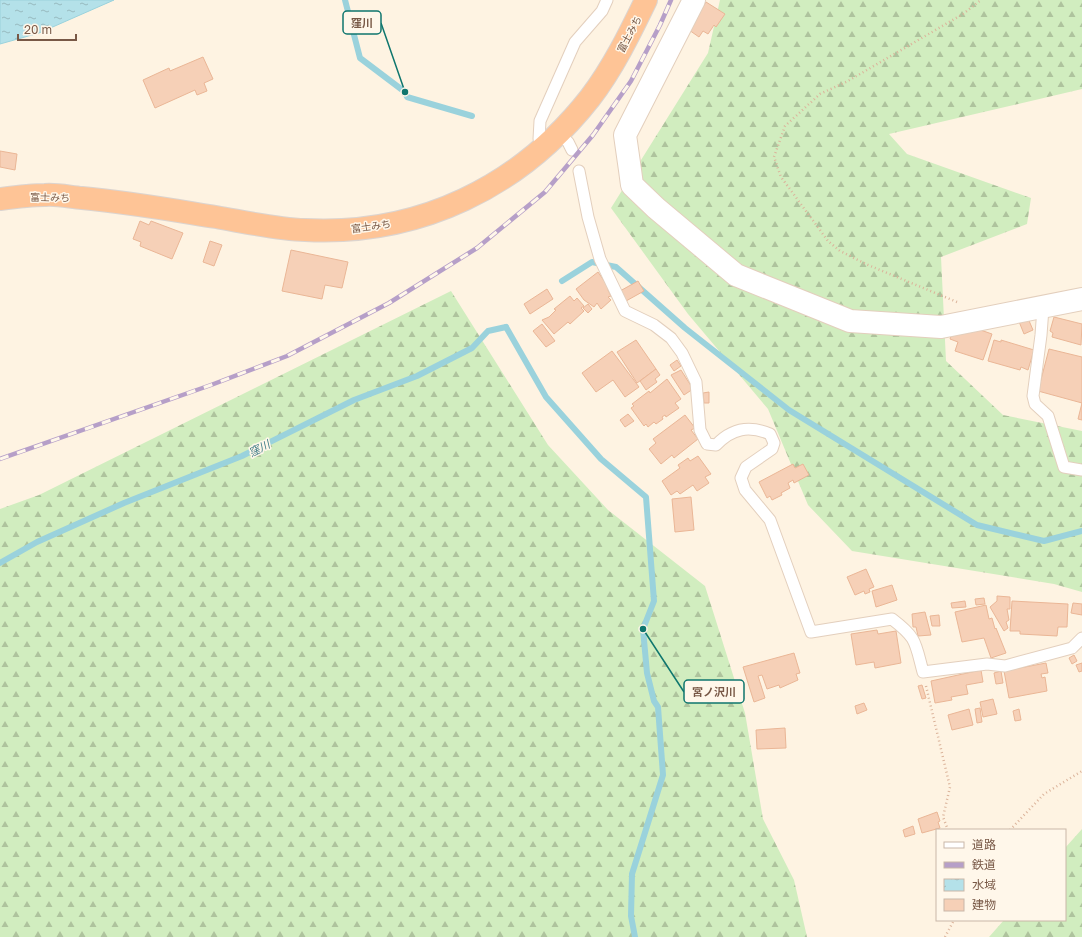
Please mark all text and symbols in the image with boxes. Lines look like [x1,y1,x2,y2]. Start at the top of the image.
callout: 窪川 [343,11,381,34]
street label: 富士みち [614,14,644,54]
scale bar [18,16,76,42]
text: 窪川 [351,16,373,29]
text: 20 m [24,22,52,37]
street label: 富士みち [30,191,70,203]
street label: 富士みち [350,217,392,235]
water label: 窪川 [246,437,273,459]
callout: 宮ノ沢川 [684,680,744,703]
text: 宮ノ沢川 [692,685,736,698]
legend [936,829,1066,921]
text: 道路 [972,837,996,852]
text: 鉄道 [972,857,996,872]
text: 水域 [972,877,996,892]
text: 建物 [972,897,996,912]

